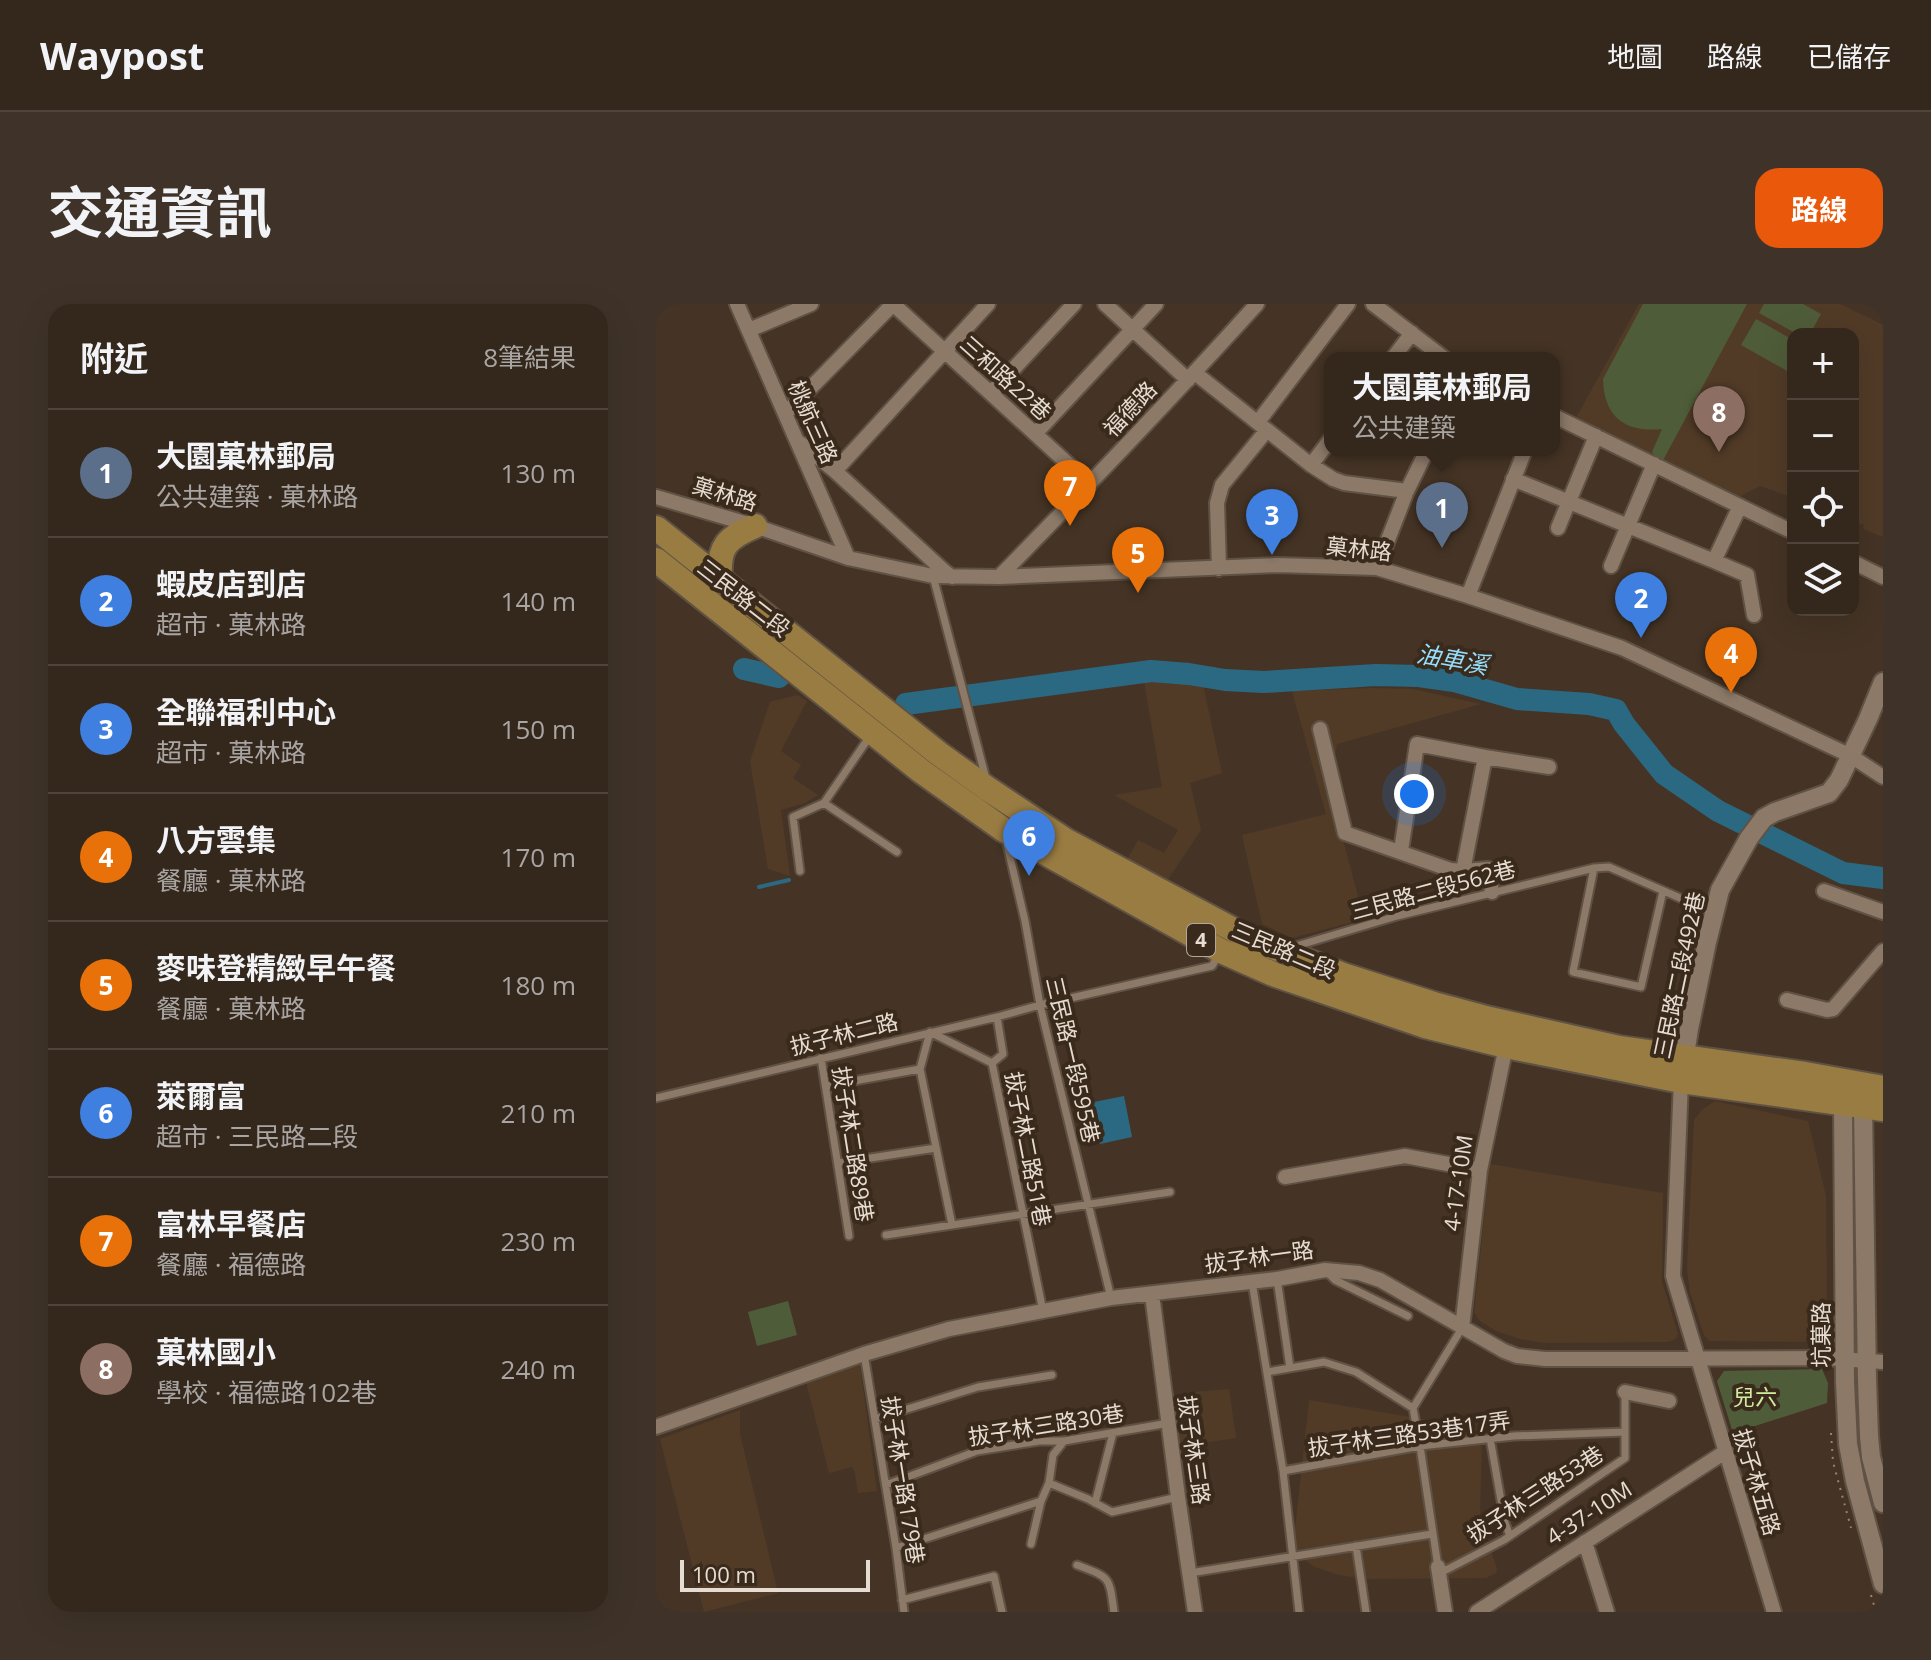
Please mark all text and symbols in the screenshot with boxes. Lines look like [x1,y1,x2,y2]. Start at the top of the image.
text: Waypost [40,29,204,81]
text: 地圖 [1607,37,1663,75]
text: 路線 [1707,37,1763,75]
text: 已儲存 [1807,37,1891,75]
button: 路線 [1755,168,1883,248]
text: 交通資訊 [48,173,272,249]
street label: 三和路22巷 [955,328,1059,426]
map controls [1787,328,1859,616]
button: + [1787,328,1859,400]
text: 附近 [80,335,148,381]
text: 8筆結果 [483,339,576,375]
popup [1324,352,1560,456]
text: 大園菓林郵局 [1352,366,1532,407]
street label: 福德路 [1096,374,1163,443]
street label: 桃航三路 [782,375,846,468]
pin: 8 [1693,386,1745,452]
button: − [1787,400,1859,472]
text: 公共建築 [1352,409,1456,445]
text: 大園菓林郵局 [156,435,336,476]
text: 1 [99,455,113,491]
text: 130 m [501,455,576,491]
pin: 7 [1044,460,1096,526]
street label: 菓林路 [689,469,761,517]
button: locate [1787,472,1859,544]
text: 公共建築 · 菓林路 [156,478,358,514]
pin: 1 [1416,482,1468,548]
pin: 3 [1246,489,1298,555]
pin: 5 [1112,527,1164,593]
street label: 菓林路 [1325,530,1393,566]
button: layers [1787,544,1859,616]
street label: 三民路二段 [692,552,797,643]
text: 蝦皮店到店 [156,563,306,604]
pin: 2 [1615,572,1667,638]
text: 2 [99,583,113,619]
text: 140 m [501,583,576,619]
text: 超市 · 菓林路 [156,606,306,642]
pin: 4 [1705,627,1757,693]
water label: 油車溪 [1414,636,1494,682]
text: 全聯福利中心 [156,691,336,732]
text: 3 [99,711,113,747]
text: 150 m [501,711,576,747]
text: 超市 · 菓林路 [156,734,306,770]
your location [1394,774,1434,814]
pin: 6 [1003,810,1055,876]
text: 八方雲集 [156,819,276,860]
text: 4 [99,839,113,875]
text: 170 m [501,839,576,875]
street label: 三民路二段562巷 [1347,853,1519,925]
text: 餐廳 · 菓林路 [156,862,306,898]
street label: 三民路二段492巷 [1646,889,1710,1061]
street label: 三民路二段 [1228,914,1341,984]
road number: 4 [1187,924,1215,956]
text: 麥味登精緻早午餐 [156,947,396,988]
text: 5 [99,967,113,1003]
text: 180 m [501,967,576,1003]
street label: 三民路一段595巷 [1040,974,1108,1146]
text: 餐廳 · 菓林路 [156,990,306,1026]
street label: 拔子林二路 [787,1005,901,1061]
street label: 拔子林二路89巷 [827,1064,881,1224]
street label: 拔子林二路51巷 [999,1069,1059,1229]
text: 萊爾富 [156,1075,246,1116]
text: 6 [99,1095,113,1131]
text: 210 m [501,1095,576,1131]
text: 超市 · 三民路二段 [156,1118,358,1154]
street label: 4-17-10M [1435,1133,1479,1233]
text: 富林早餐店 [156,1203,306,1244]
text: 7 [99,1223,113,1259]
text: 230 m [501,1223,576,1259]
street label: 拔子林一路 [1202,1234,1315,1279]
text: 餐廳 · 福德路 [156,1246,306,1282]
street label: 坑菓路 [1805,1302,1835,1368]
text: 菓林國小 [156,1331,276,1372]
text: 8 [99,1351,113,1387]
text: 240 m [501,1351,576,1387]
text: 學校 · 福德路102巷 [156,1374,377,1410]
park label: 兒六 [1733,1381,1777,1411]
street label: 拔子林三路 [1172,1393,1217,1506]
street label: 拔子林一路179巷 [876,1394,932,1566]
street label: 拔子林三路30巷 [966,1397,1126,1451]
street label: 拔子林三路53巷17弄 [1306,1404,1512,1462]
street label: 拔子林五路 [1728,1425,1788,1539]
street label: 拔子林三路53巷 [1460,1438,1609,1549]
street label: 4-37-10M [1540,1473,1637,1551]
scale bar [680,1556,870,1592]
text: 100 m [692,1559,756,1589]

